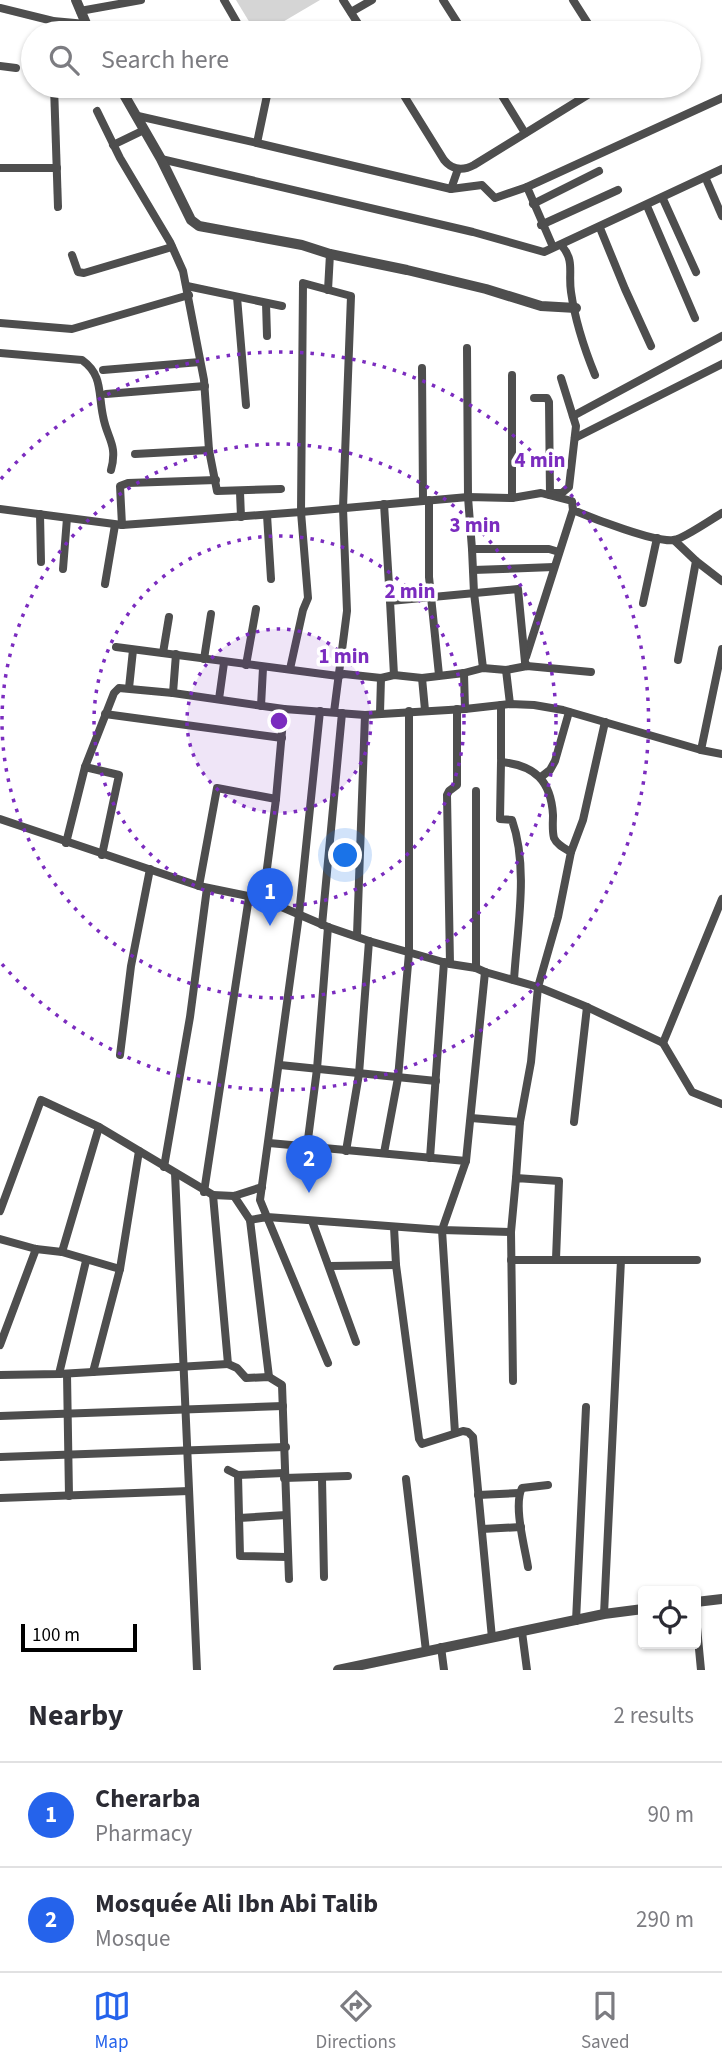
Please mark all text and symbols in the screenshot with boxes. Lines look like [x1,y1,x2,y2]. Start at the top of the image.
search box [21,21,701,98]
icon: search [45,41,83,79]
text: Search here [101,41,229,78]
text: 4 min [514,445,566,475]
text: 3 min [449,510,501,540]
text: 2 min [384,576,436,606]
text: 1 min [318,641,370,671]
centre of rings [267,709,291,733]
your location [328,838,362,872]
pin: 1 [247,868,293,926]
pin: 2 [286,1135,332,1193]
map controls [638,1586,701,1649]
button: locate [638,1586,701,1649]
scale bar [21,1621,136,1653]
text: 100 m [32,1622,80,1649]
text: Nearby [28,1694,123,1737]
text: 2 results [614,1699,694,1732]
text: Cherarba [95,1780,200,1817]
text: 1 [45,1798,57,1831]
text: 90 m [647,1798,694,1831]
text: Pharmacy [95,1817,192,1850]
text: Mosquée Ali Ibn Abi Talib [95,1885,378,1922]
text: 2 [45,1903,57,1936]
text: 290 m [636,1903,694,1936]
text: Mosque [95,1922,170,1955]
tab: Map [93,1987,131,2056]
tab: Directions [316,1987,396,2056]
tab: Saved [581,1987,629,2056]

